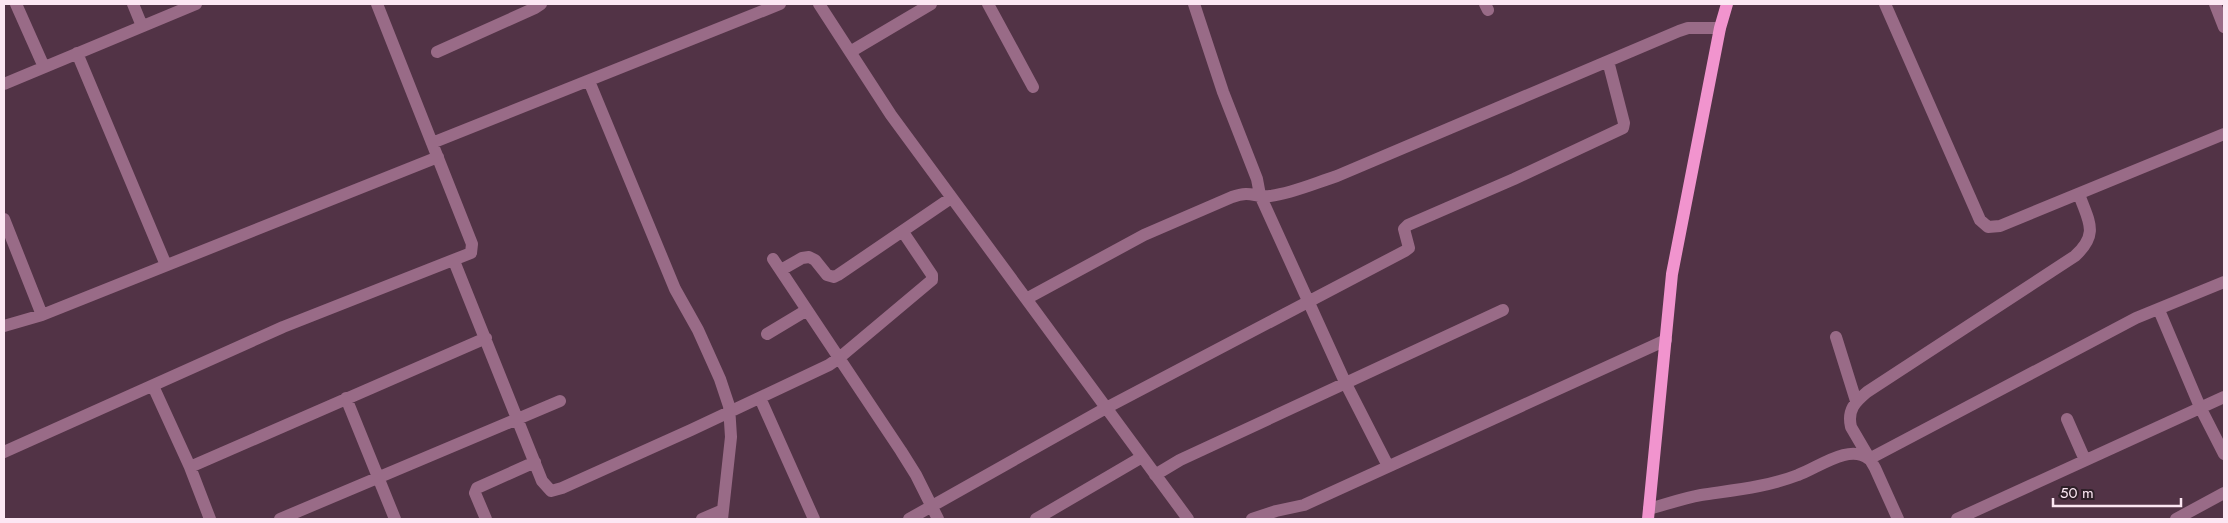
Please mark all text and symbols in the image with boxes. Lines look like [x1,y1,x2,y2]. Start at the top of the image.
scale bar [2053,476,2180,508]
text: 50 m [2060,482,2094,504]

